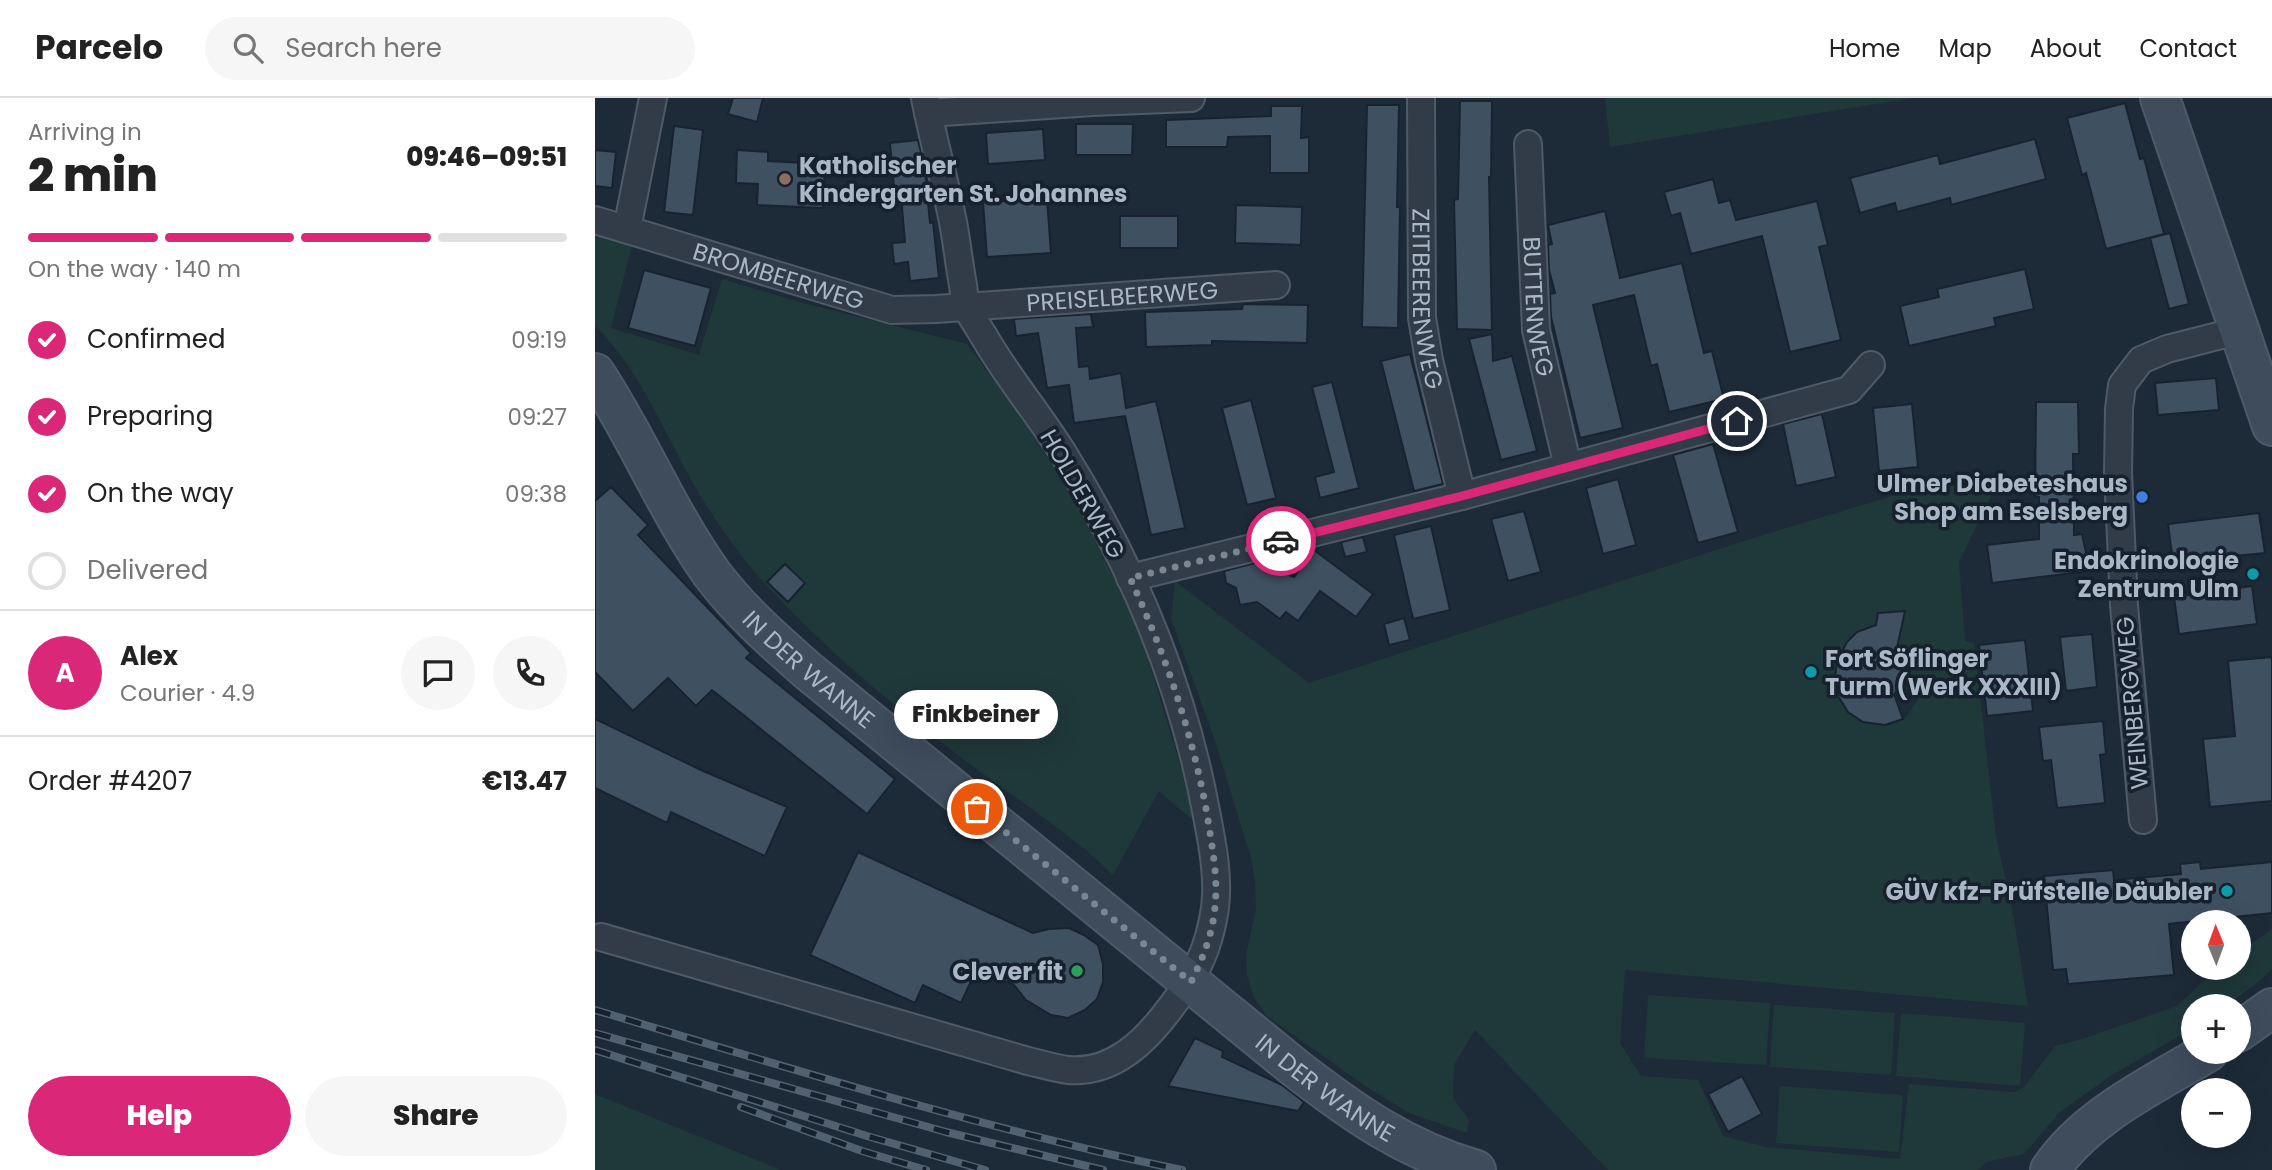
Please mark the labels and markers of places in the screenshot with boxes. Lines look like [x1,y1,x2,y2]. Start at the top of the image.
place label: Katholischer Kindergarten St. Johannes [799,149,1128,210]
marker: Katholischer Kindergarten St. Johannes [777,171,793,187]
pin [1707,391,1767,451]
place label: Ulmer Diabeteshaus Shop am Eselsberg [1877,467,2128,528]
marker: Ulmer Diabeteshaus Shop am Eselsberg [2134,489,2150,505]
place label: Endokrinologie Zentrum Ulm [2054,544,2239,605]
marker: Endokrinologie Zentrum Ulm [2245,566,2261,582]
place label: Fort Söflinger Turm (Werk XXXIII) [1825,642,2062,703]
marker: Fort Söflinger Turm (Werk XXXIII) [1803,664,1819,680]
callout: Finkbeiner [895,690,1059,739]
pin [947,779,1007,839]
place label: GÜV kfz-Prüfstelle Däubler [1886,875,2213,908]
marker: GÜV kfz-Prüfstelle Däubler [2219,883,2235,899]
place label: Clever fit [952,955,1063,988]
marker: Clever fit [1069,963,1085,979]

